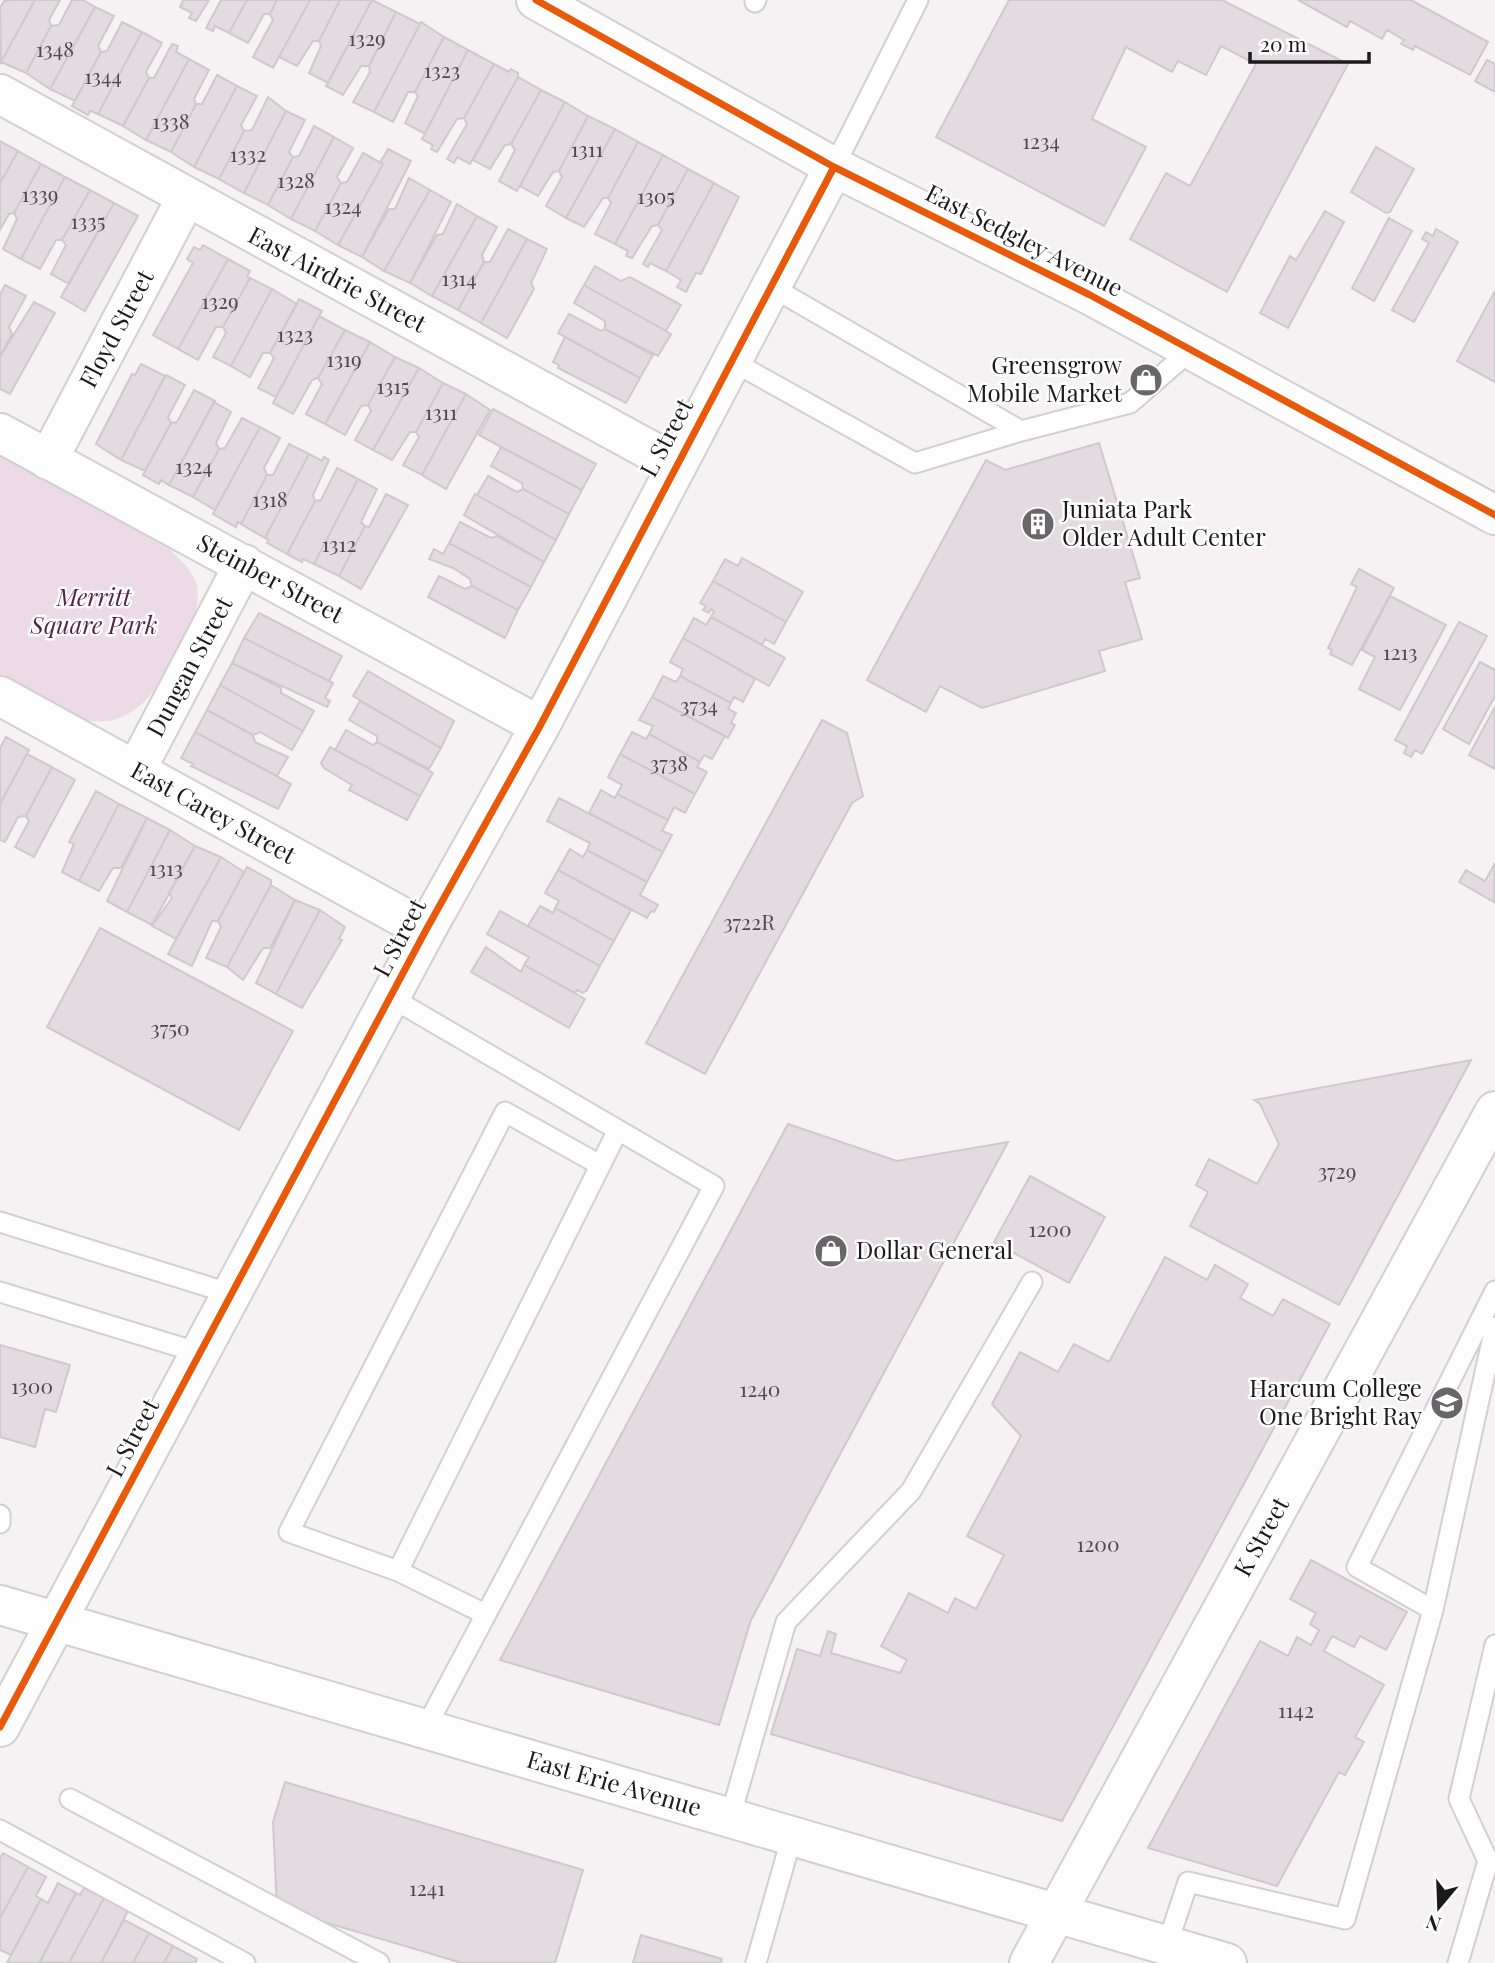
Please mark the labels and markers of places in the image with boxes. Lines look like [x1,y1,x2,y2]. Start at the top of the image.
place label: Greensgrow Mobile Market [967,348,1123,408]
shop icon: Greensgrow Mobile Market [1127,361,1165,399]
place label: Juniata Park Older Adult Center [1061,492,1266,552]
building icon: Juniata Park Older Adult Center [1019,505,1057,543]
shop icon: Dollar General [812,1232,850,1270]
place label: Dollar General [856,1233,1013,1265]
place label: Harcum College One Bright Ray [1249,1371,1422,1431]
school or university icon: Harcum College One Bright Ray [1428,1384,1466,1422]

